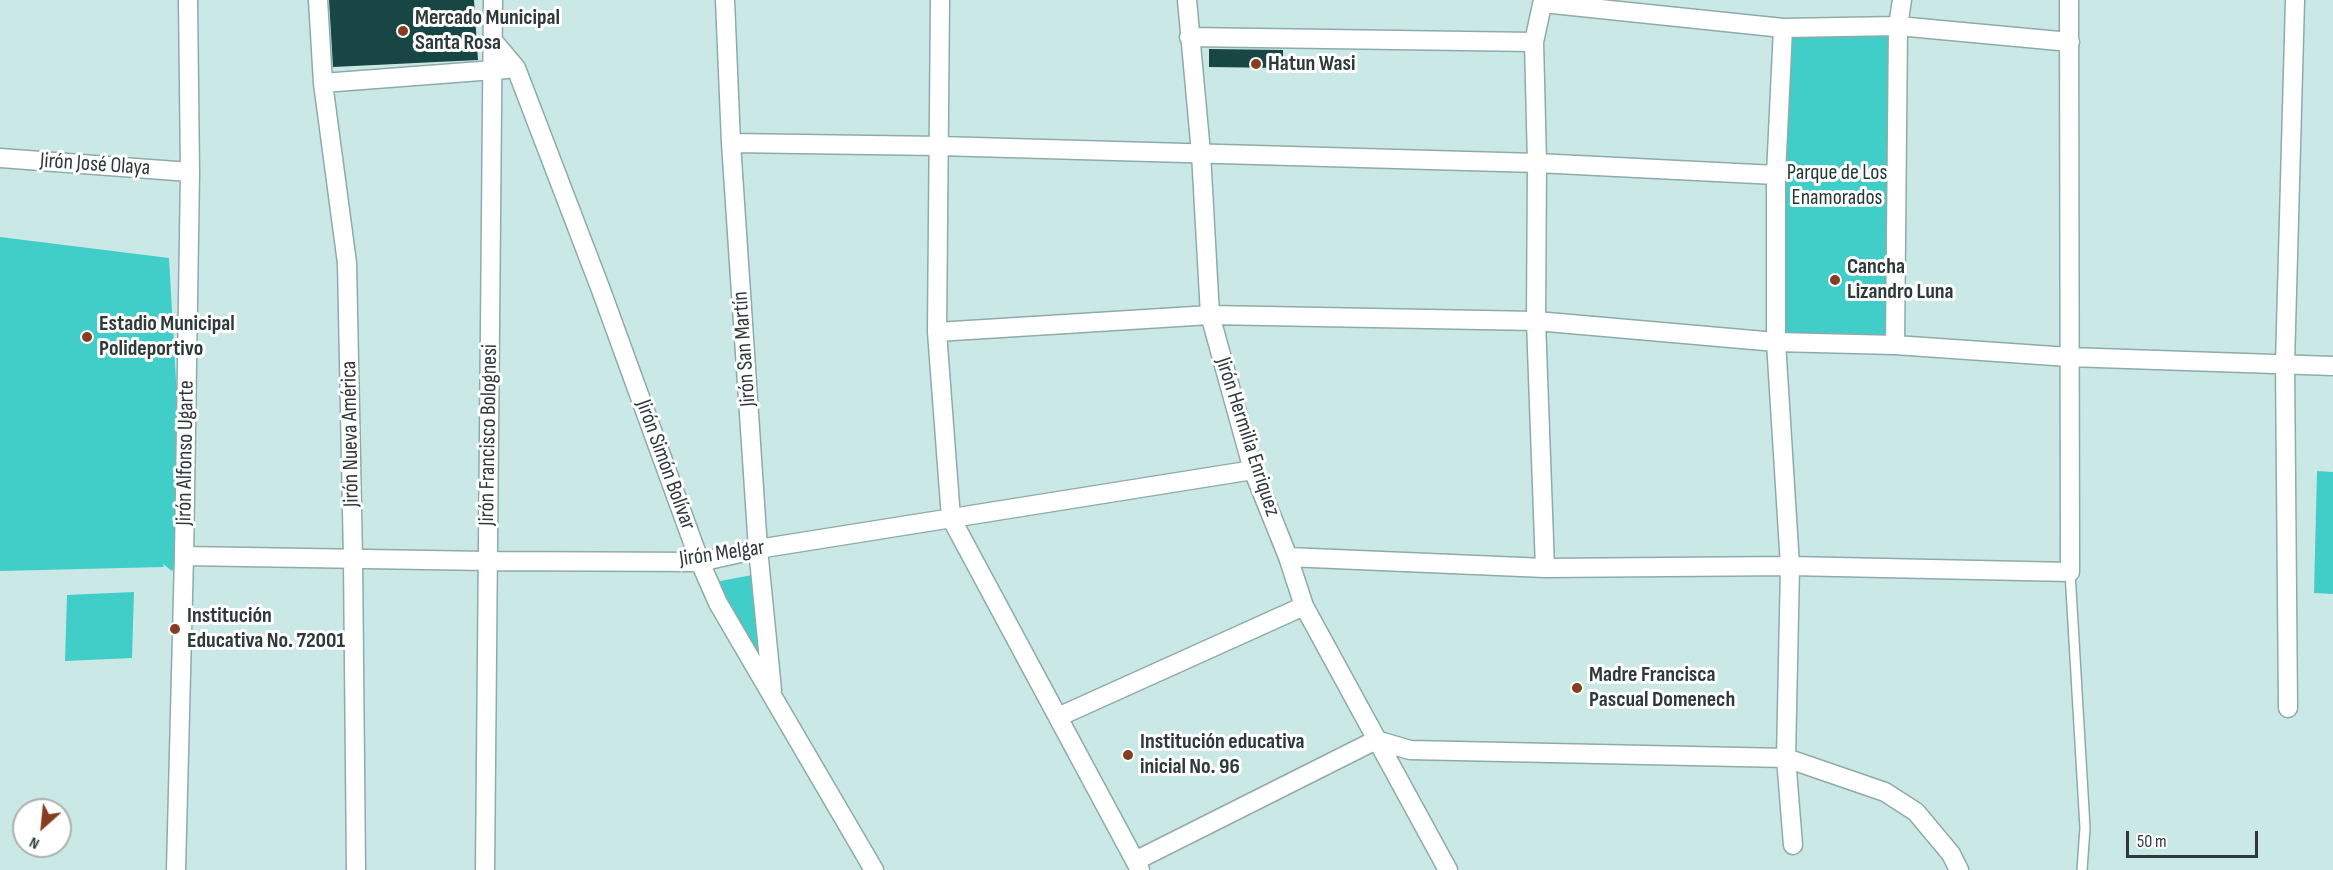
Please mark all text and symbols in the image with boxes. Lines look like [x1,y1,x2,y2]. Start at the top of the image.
place label: Mercado Municipal Santa Rosa [415,5,560,56]
marker: Mercado Municipal Santa Rosa [396,24,410,38]
place label: Hatun Wasi [1268,51,1355,77]
marker: Hatun Wasi [1249,57,1263,71]
street label: Jirón José Olaya [39,148,151,182]
park label: Parque de Los Enamorados [1787,160,1887,212]
place label: Cancha Lizandro Luna [1847,254,1954,306]
marker: Cancha Lizandro Luna [1828,273,1842,287]
street label: Jirón San Martín [728,290,762,408]
place label: Estadio Municipal Polideportivo [99,311,235,362]
marker: Estadio Municipal Polideportivo [80,330,94,344]
street label: Jirón Francisco Bolognesi [474,344,504,526]
street label: Jirón Hermilia Enriquez [1209,354,1285,520]
street label: Jirón Nueva América [337,361,365,507]
street label: Jirón Alfonso Ugarte [172,380,200,526]
street label: Jirón Simón Bolívar [629,396,701,534]
street label: Jirón Melgar [678,535,766,573]
place label: Institución Educativa No. 72001 [187,603,345,654]
marker: Institución Educativa No. 72001 [168,622,182,636]
place label: Madre Francisca Pascual Domenech [1589,662,1735,714]
marker: Madre Francisca Pascual Domenech [1570,681,1584,695]
place label: Institución educativa inicial No. 96 [1140,729,1305,780]
marker: Institución educativa inicial No. 96 [1121,748,1135,762]
north arrow [12,798,72,858]
scale bar [2129,819,2261,857]
text: 50 m [2137,831,2167,852]
text: N [26,832,43,853]

